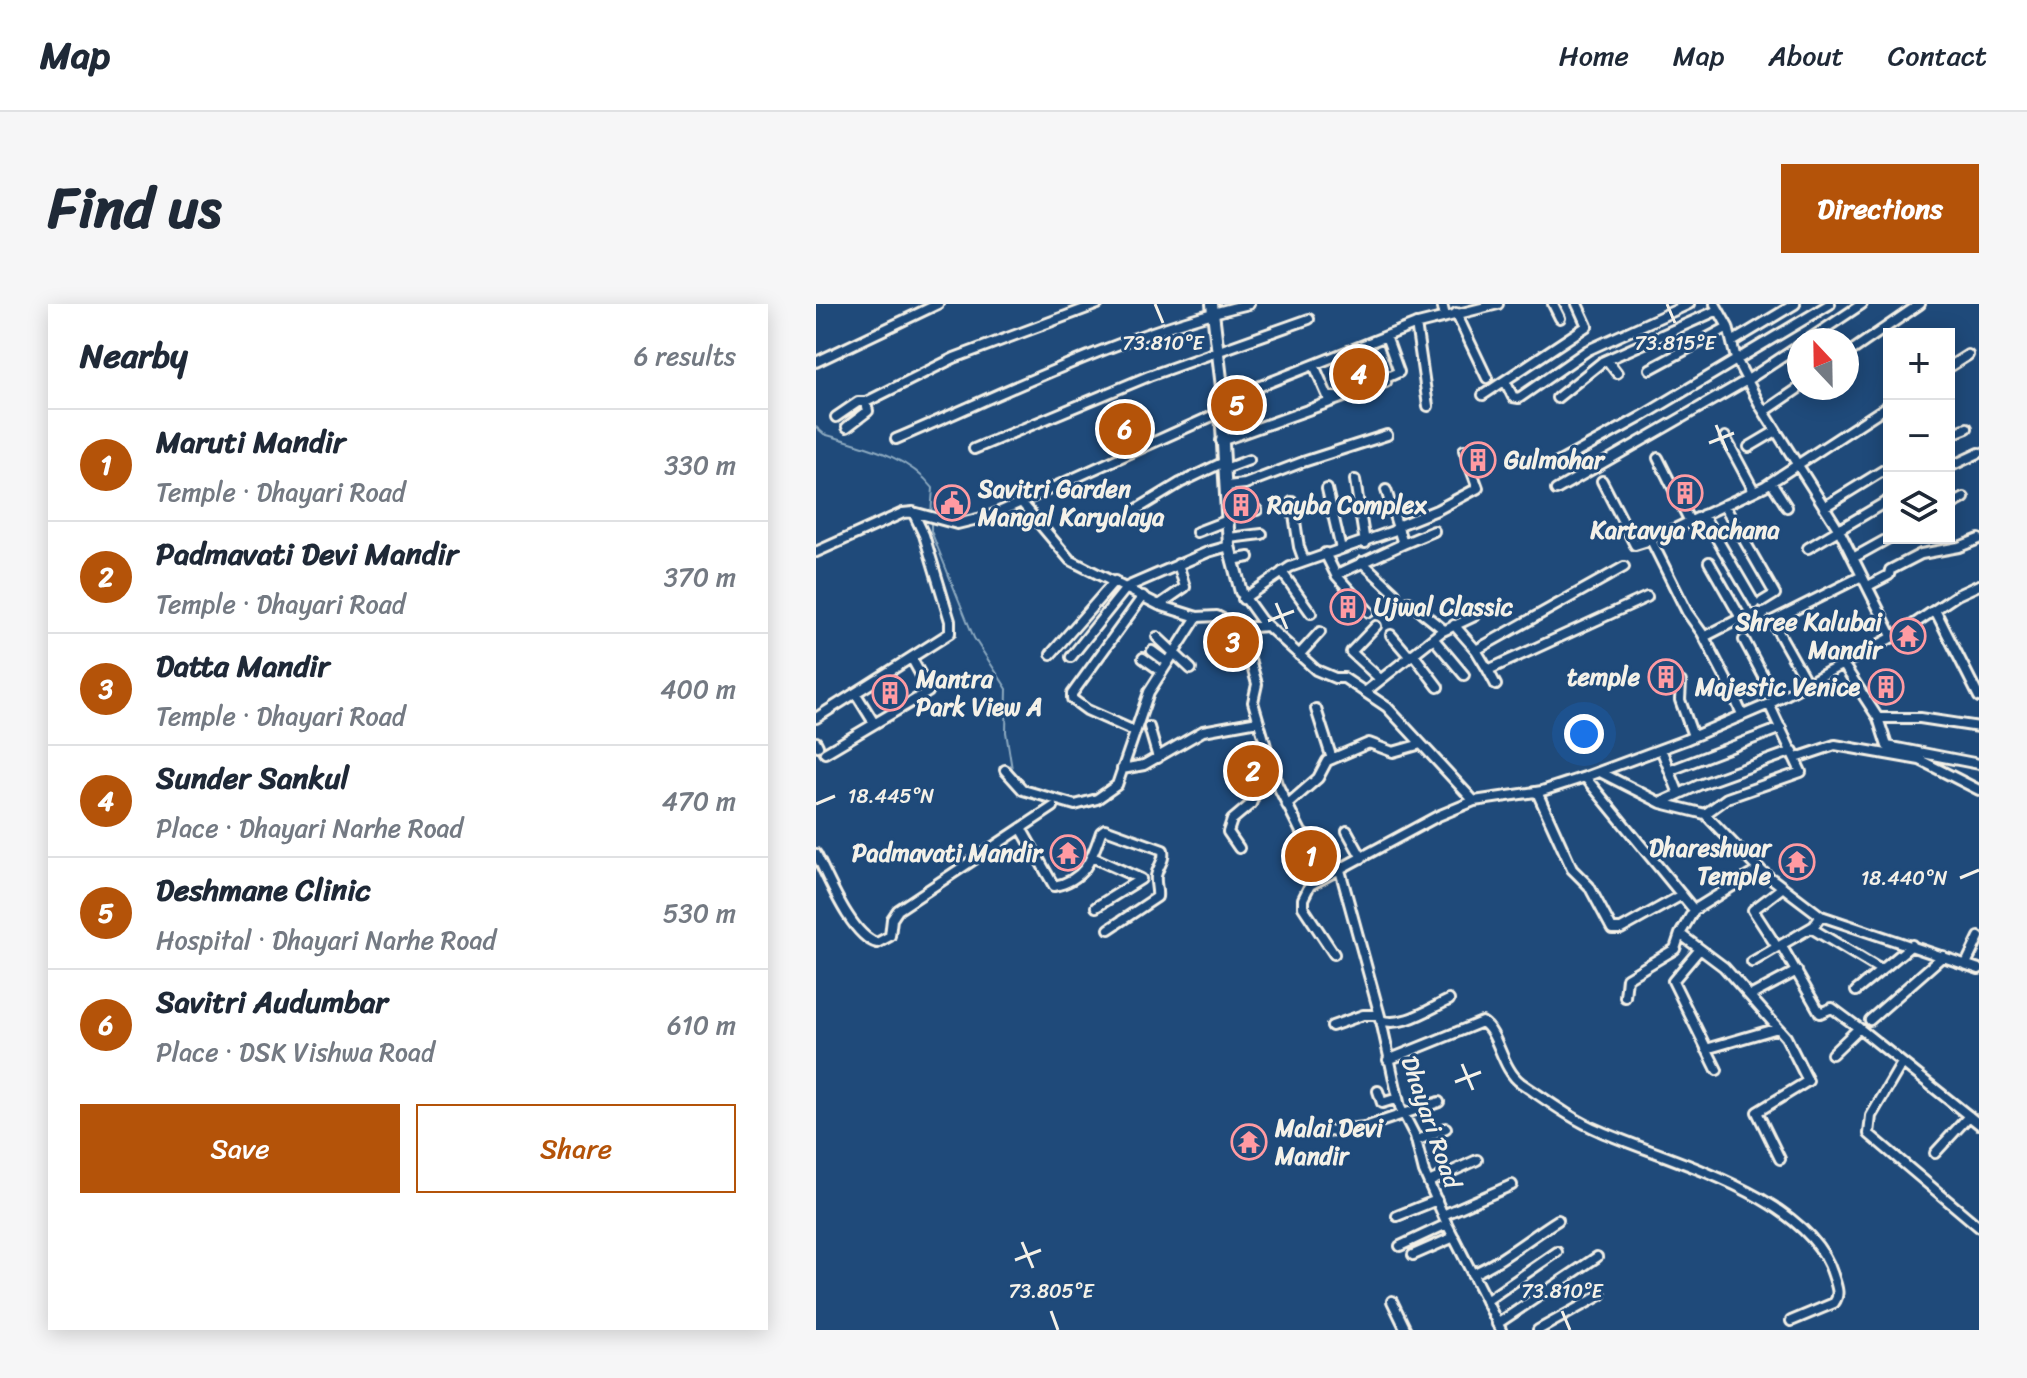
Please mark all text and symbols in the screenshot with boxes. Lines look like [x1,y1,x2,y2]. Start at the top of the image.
text: Map [40,22,110,89]
text: Home [1559,31,1629,80]
text: Map [1673,31,1724,80]
text: About [1768,31,1844,80]
text: Contact [1888,31,1987,80]
text: Find us [48,159,221,258]
button: Directions [1781,164,1979,253]
text: Nearby [80,326,188,386]
text: 73.810°E [1122,326,1206,361]
text: 73.815°E [1635,326,1717,361]
north arrow [1787,328,1859,400]
map controls [1883,328,1955,544]
button: + [1883,328,1955,400]
text: 6 results [634,333,736,379]
pin: 4 [1333,344,1385,404]
pin: 5 [1211,375,1263,435]
pin: 6 [1099,399,1151,459]
button: − [1883,400,1955,472]
text: Maruti Mandir [156,415,345,469]
place label: Gulmohar [1504,439,1606,481]
building icon: Gulmohar [1459,441,1497,479]
text: 1 [100,442,112,488]
text: 330 m [664,442,736,488]
place label: Savitri Garden Mangal Karyalaya [977,468,1165,538]
text: Temple · Dhayari Road [156,469,406,515]
button: layers [1883,472,1955,544]
building icon: Kartavya Rachana [1666,474,1704,512]
public building icon: Savitri Garden Mangal Karyalaya [933,484,971,522]
place label: Rayba Complex [1266,484,1427,526]
building icon: Rayba Complex [1222,486,1260,524]
place label: Kartavya Rachana [1589,509,1781,551]
text: Padmavati Devi Mandir [156,527,458,581]
text: 2 [98,554,114,600]
text: 370 m [664,554,736,600]
text: Temple · Dhayari Road [156,581,406,627]
place label: Ujwal Classic [1374,586,1514,628]
building icon: Ujwal Classic [1329,588,1367,626]
place label: Shree Kalubai Mandir [1734,601,1884,671]
pin: 3 [1207,612,1259,672]
temple icon: Shree Kalubai Mandir [1889,617,1927,655]
text: Datta Mandir [156,639,330,693]
place label: temple [1567,656,1641,698]
place label: Mantra Park View A [915,658,1042,728]
building icon: temple [1647,658,1685,696]
text: 3 [99,666,113,712]
text: 400 m [660,666,736,712]
place label: Majestic Venice [1694,666,1860,708]
building icon: Majestic Venice [1867,668,1905,706]
building icon: Mantra Park View A [871,674,909,712]
text: Temple · Dhayari Road [156,693,406,739]
your location [1564,714,1604,754]
pin: 2 [1227,741,1279,801]
text: Sunder Sankul [156,751,349,805]
text: 4 [98,778,114,824]
text: 470 m [662,778,736,824]
text: 18.445°N [848,779,934,814]
text: Place · Dhayari Narhe Road [156,805,463,851]
pin: 1 [1285,826,1337,886]
place label: Dhareshwar Temple [1649,827,1773,897]
place label: Padmavati Mandir [852,832,1044,874]
temple icon: Padmavati Mandir [1049,834,1087,872]
temple icon: Dhareshwar Temple [1778,843,1816,881]
text: 18.440°N [1861,861,1948,896]
text: Deshmane Clinic [156,863,371,917]
text: 5 [98,890,114,936]
text: 530 m [663,890,736,936]
text: Hospital · Dhayari Narhe Road [156,917,496,963]
text: Savitri Audumbar [156,975,388,1029]
text: 6 [99,1002,113,1048]
text: 610 m [667,1002,736,1048]
text: Place · DSK Vishwa Road [156,1029,435,1075]
street label: Dhayari Road [1389,1050,1474,1196]
button: Save [80,1104,400,1193]
button: Share [416,1104,736,1193]
place label: Malai Devi Mandir [1274,1107,1384,1177]
temple icon: Malai Devi Mandir [1230,1123,1268,1161]
text: 73.805°E [1008,1274,1095,1309]
text: 73.810°E [1521,1274,1605,1309]

